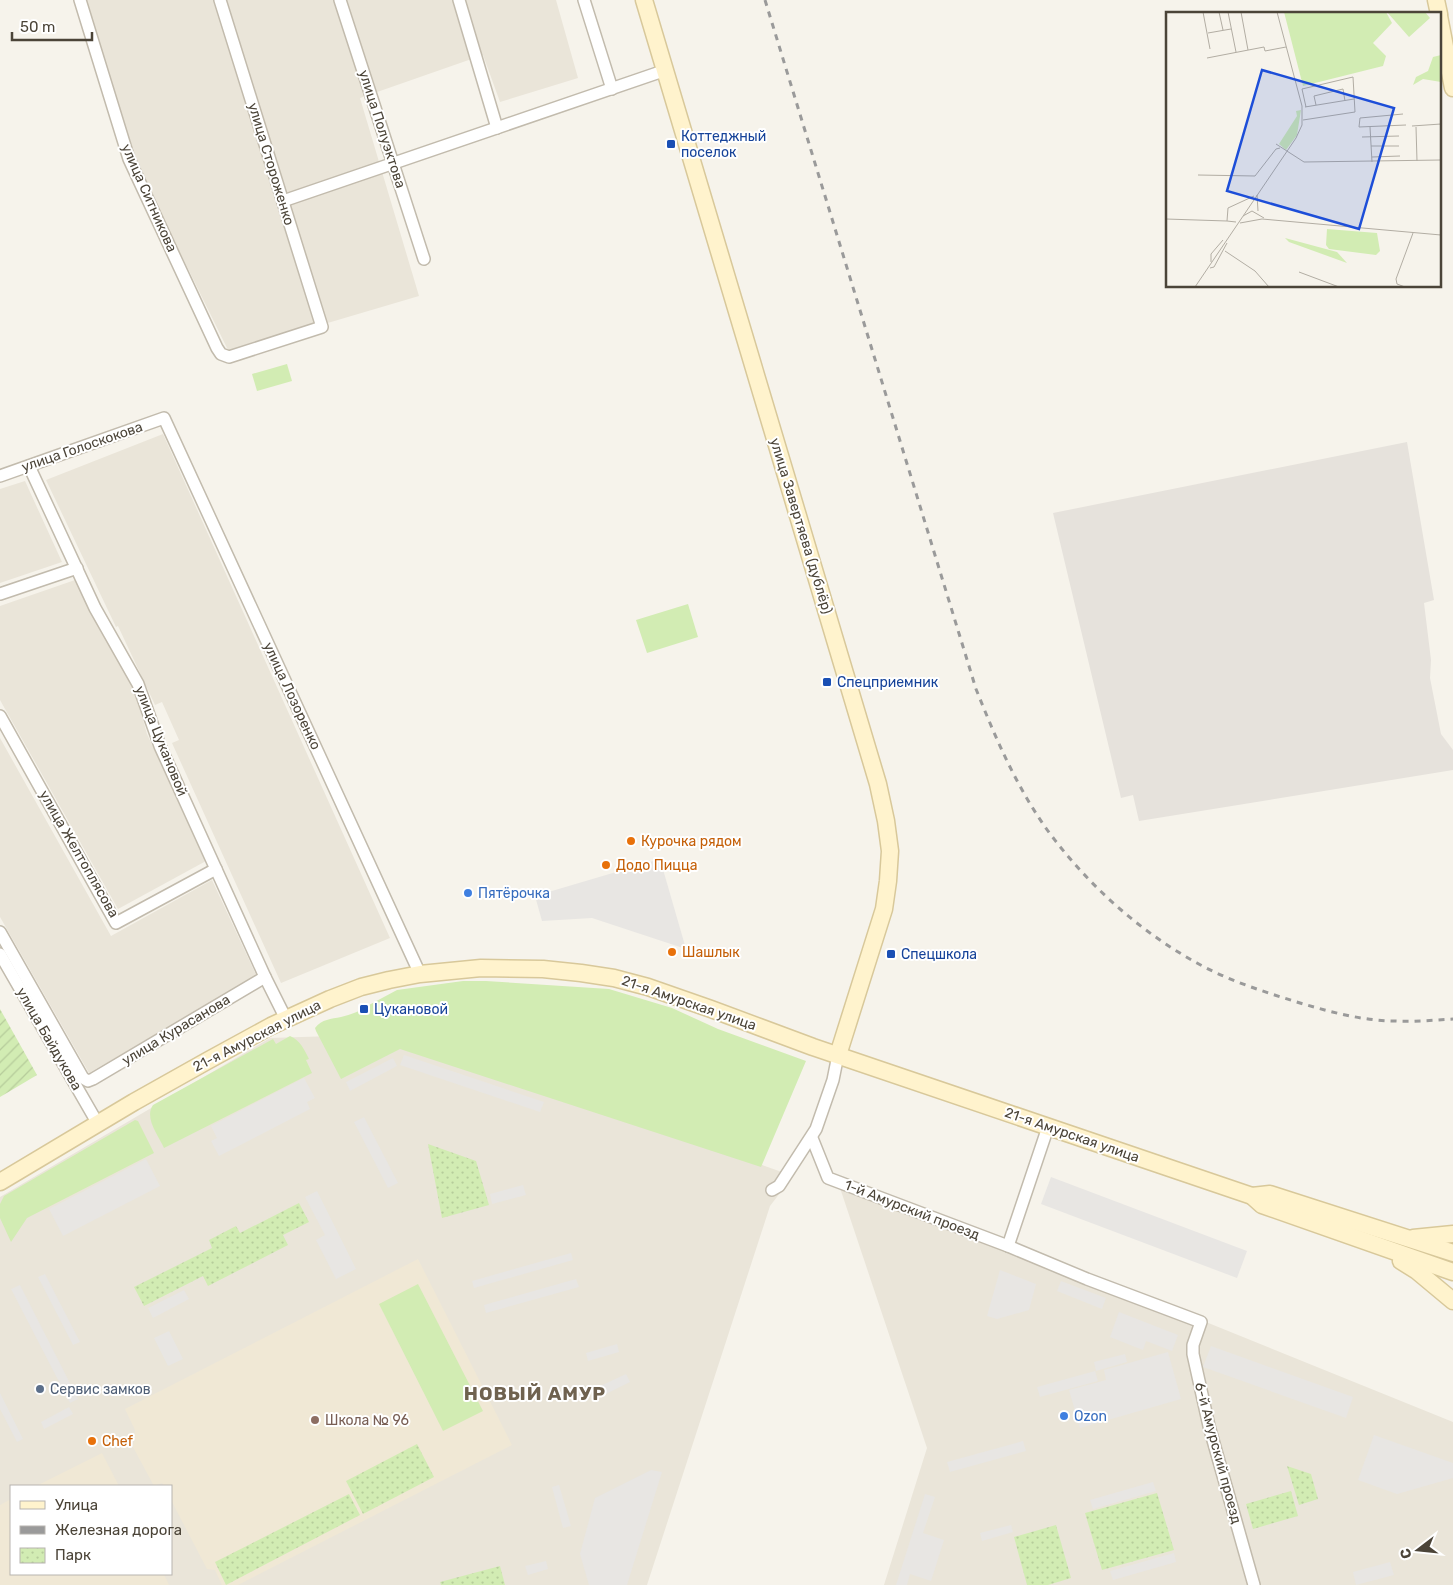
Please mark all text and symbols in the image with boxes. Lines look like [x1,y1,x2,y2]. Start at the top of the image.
scale bar [12,10,92,42]
inset map [1166,12,1440,288]
text: 50 m [20,18,55,36]
street label: улица Полуэктова [355,68,409,190]
street label: улица Стороженко [244,101,298,227]
place label: Коттеджный поселок [681,128,766,161]
marker: Коттеджный поселок [665,138,677,150]
street label: улица Ситникова [118,141,180,255]
street label: улица Голоскокова [19,418,145,476]
street label: улица Завертяева (дублёр) [766,436,836,616]
street label: улица Лозоренко [260,640,324,752]
place label: Спецприемник [837,674,939,691]
marker: Спецприемник [821,676,833,688]
street label: улица Цукановой [131,683,191,799]
street label: улица Желтоплясова [36,787,122,921]
place label: Курочка рядом [641,833,742,850]
marker: Курочка рядом [625,835,637,847]
place label: Додо Пицца [616,857,697,874]
marker: Додо Пицца [600,859,612,871]
place label: Пятёрочка [478,885,550,902]
marker: Пятёрочка [462,887,474,899]
place label: Шашлык [682,944,740,961]
marker: Шашлык [666,946,678,958]
place label: Спецшкола [901,946,977,963]
marker: Спецшкола [885,948,897,960]
street label: 21-я Амурская улица [619,972,759,1034]
street label: улица Байдукова [13,985,85,1093]
street label: улица Курасанова [119,991,233,1069]
street label: 21-я Амурская улица [190,996,324,1076]
place label: Цукановой [374,1001,448,1018]
marker: Цукановой [358,1003,370,1015]
street label: 21-я Амурская улица [1002,1104,1142,1166]
street label: 1-й Амурский проезд [842,1176,982,1244]
street label: 6-й Амурский проезд [1191,1380,1245,1526]
place label: Сервис замков [50,1381,151,1398]
district label: НОВЫЙ АМУР [464,1382,606,1405]
marker: Сервис замков [34,1383,46,1395]
place label: Ozon [1074,1408,1107,1425]
marker: Ozon [1058,1410,1070,1422]
place label: Школа № 96 [325,1412,409,1429]
marker: Школа № 96 [309,1414,321,1426]
place label: Chef [102,1433,134,1450]
marker: Chef [86,1435,98,1447]
legend [10,1485,172,1575]
text: Улица [55,1496,98,1514]
text: Железная дорога [55,1521,182,1539]
north arrow [1393,1525,1443,1575]
text: Парк [55,1546,91,1564]
text: С [1396,1546,1416,1561]

